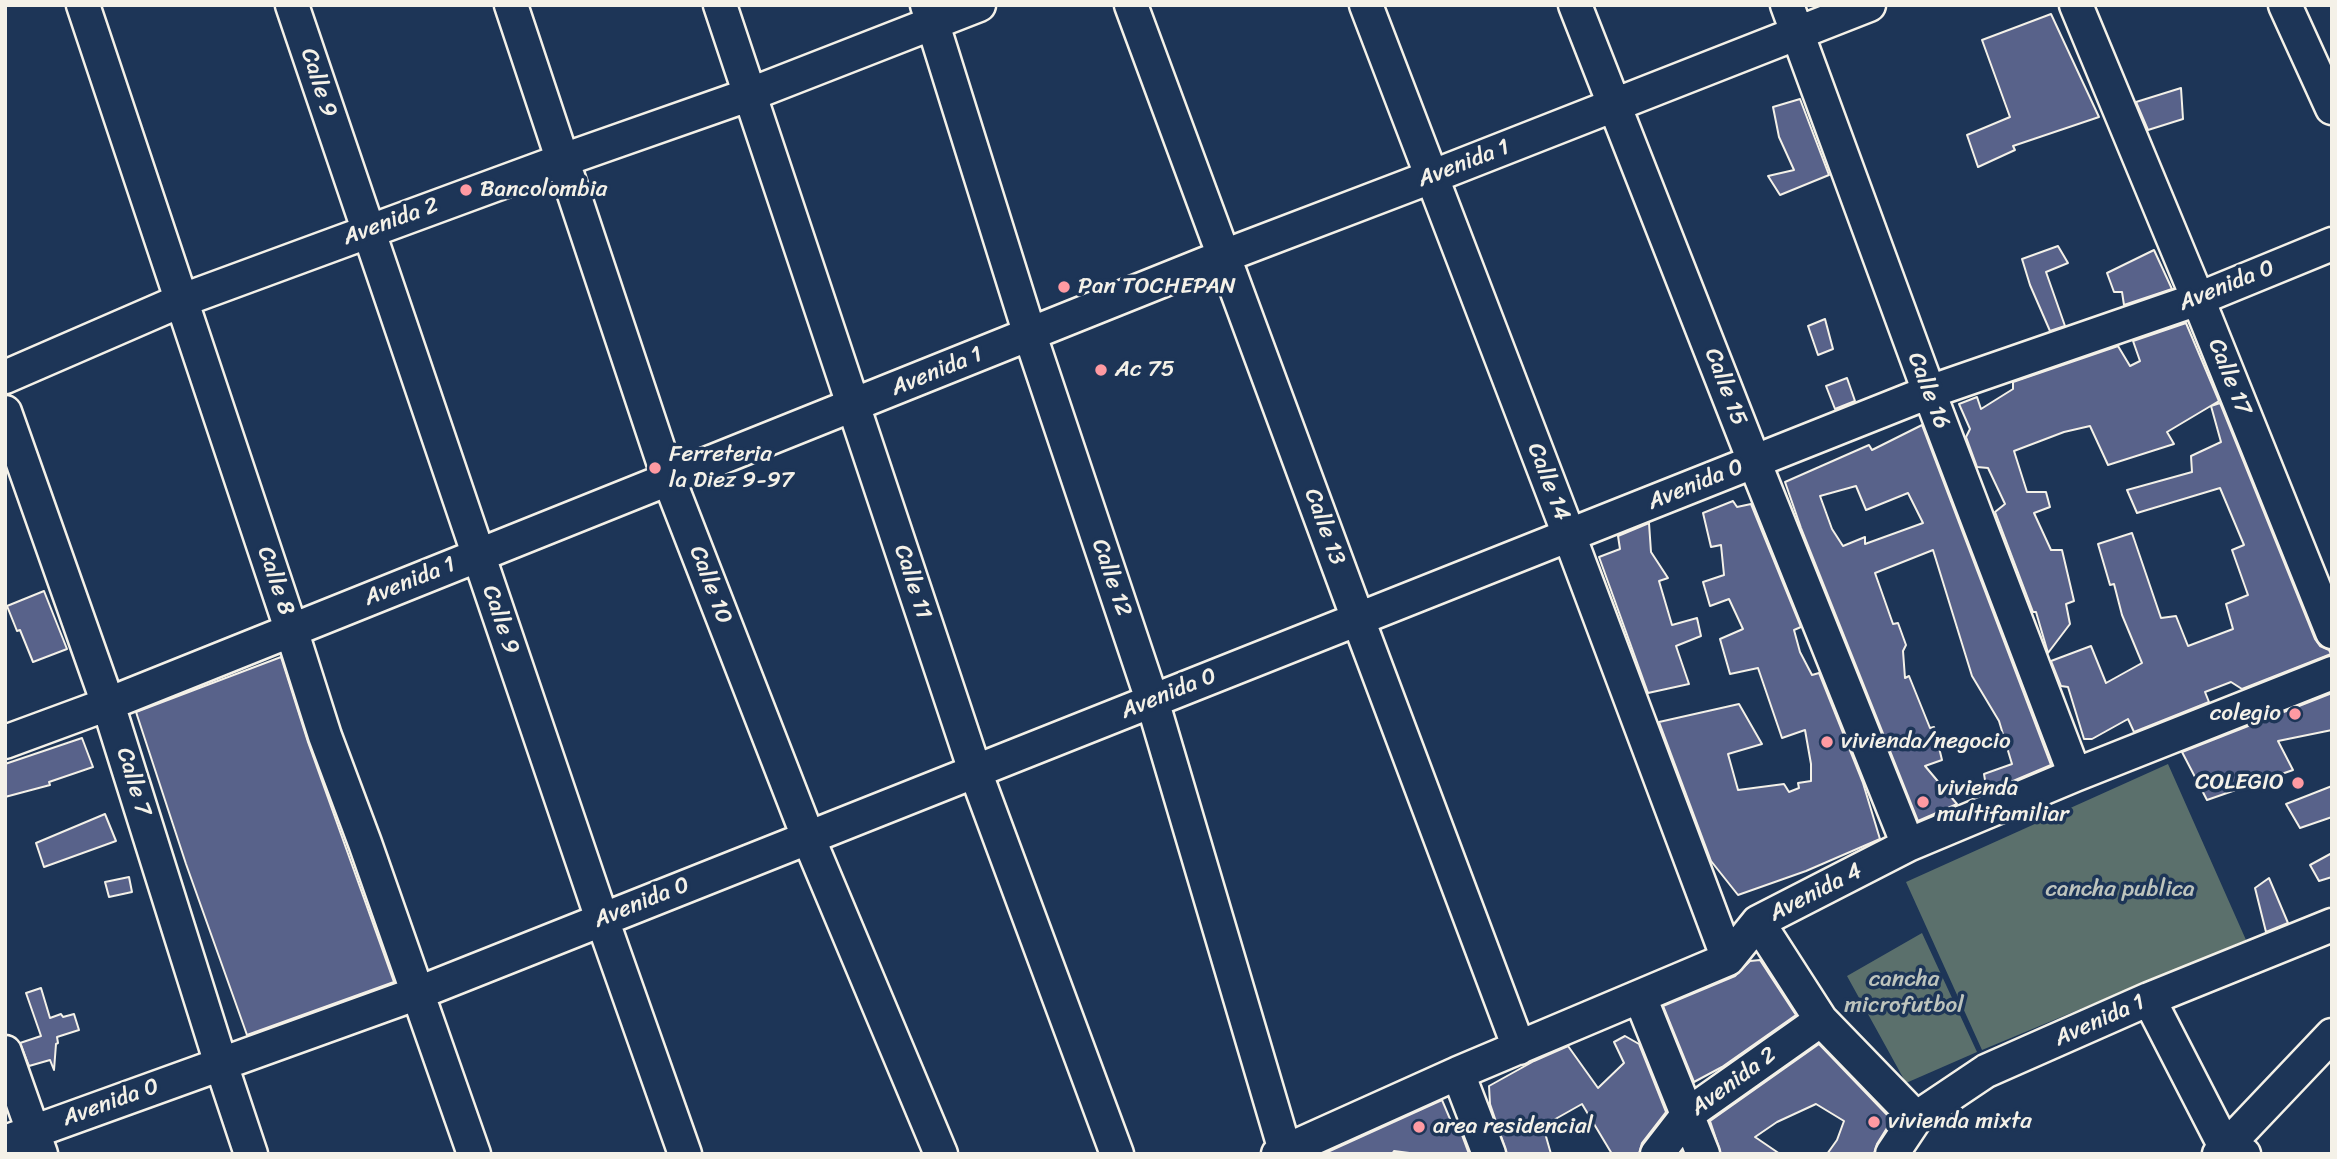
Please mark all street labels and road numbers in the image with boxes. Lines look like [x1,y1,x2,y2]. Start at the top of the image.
street label: Calle 9 [294,45,342,121]
street label: Avenida 1 [1414,134,1514,194]
street label: Avenida 2 [340,192,442,252]
street label: Avenida 0 [2175,254,2279,318]
street label: Calle 17 [2201,335,2257,419]
street label: Avenida 1 [887,341,987,403]
street label: Calle 15 [1698,344,1752,430]
street label: Calle 16 [1901,349,1955,433]
street label: Calle 14 [1521,439,1575,525]
street label: Avenida 0 [1644,453,1748,517]
street label: Calle 13 [1297,485,1351,569]
street label: Calle 12 [1085,536,1137,620]
street label: Calle 11 [887,541,937,623]
street label: Calle 10 [683,542,737,628]
street label: Calle 8 [250,543,300,619]
street label: Avenida 1 [360,551,460,613]
street label: Calle 9 [475,582,525,658]
street label: Avenida 0 [1117,662,1221,726]
street label: Calle 7 [110,745,156,819]
street label: Avenida 4 [1765,858,1867,928]
street label: Avenida 0 [590,871,694,935]
street label: Avenida 1 [2051,989,2149,1053]
street label: Avenida 2 [1686,1042,1782,1122]
street label: Avenida 0 [59,1073,163,1133]

